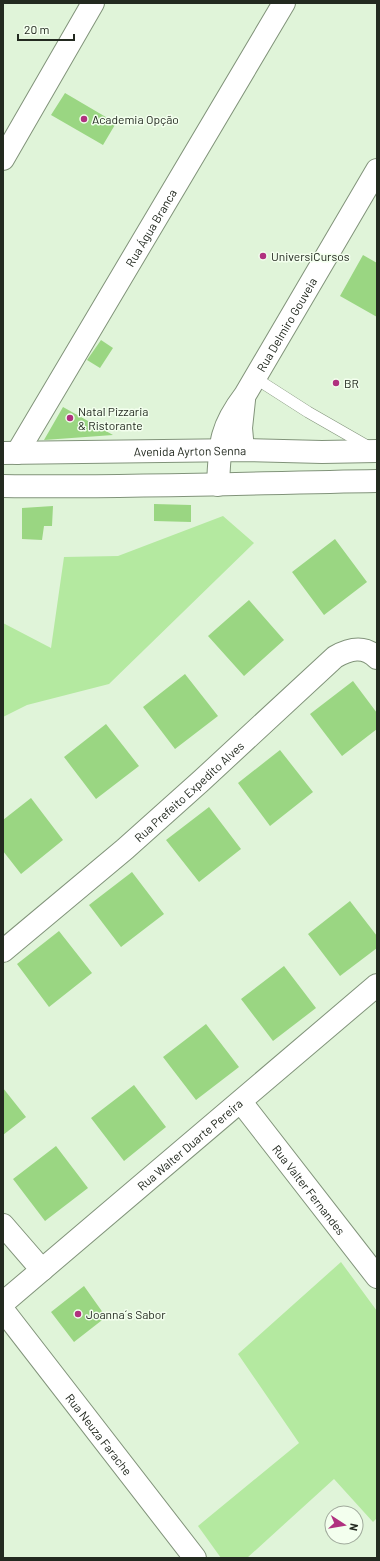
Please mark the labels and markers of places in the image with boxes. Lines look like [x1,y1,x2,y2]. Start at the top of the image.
place label: Academia Opção [92,112,179,126]
marker: Academia Opção [79,114,89,124]
place label: UniversiCursos [271,249,350,263]
marker: UniversiCursos [258,251,268,261]
place label: BR [344,376,359,390]
marker: BR [331,378,341,388]
place label: Natal Pizzaria & Ristorante [78,404,148,432]
marker: Natal Pizzaria & Ristorante [65,413,75,423]
place label: Joanna´s Sabor [86,1307,166,1321]
marker: Joanna´s Sabor [73,1309,83,1319]

